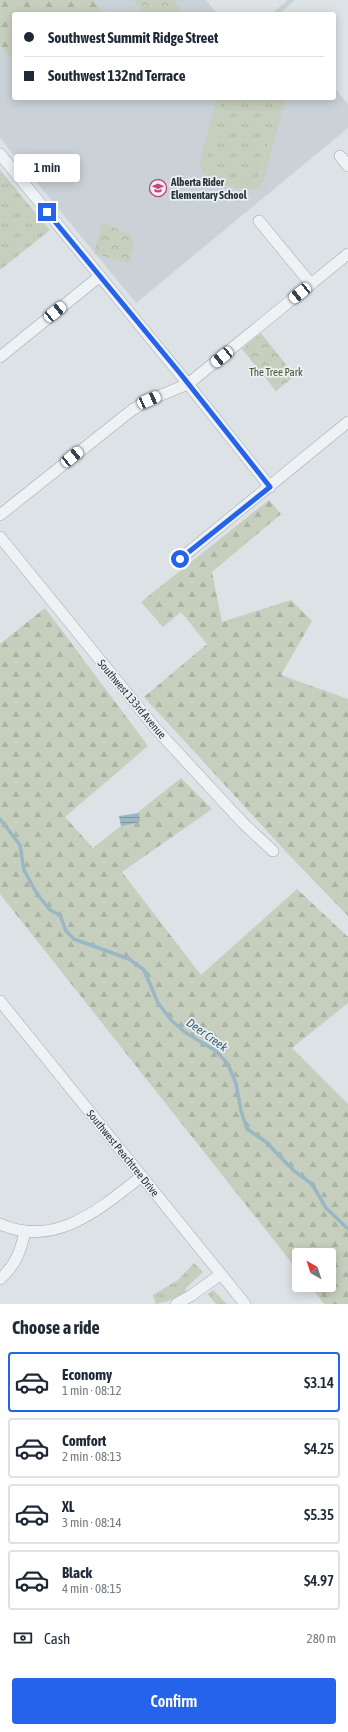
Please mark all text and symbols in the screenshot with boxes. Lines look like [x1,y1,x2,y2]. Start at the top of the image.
text: Southwest Summit Ridge Street [48,29,218,46]
text: Southwest 132nd Terrace [48,67,185,84]
callout: 1 min [14,154,80,182]
text: 1 min [34,160,60,175]
place label: Alberta Rider Elementary School [170,176,248,201]
school or university icon: Alberta Rider Elementary School [148,178,168,198]
route end [38,203,56,221]
car [287,281,313,305]
car [42,300,68,324]
car [209,345,235,369]
park label: The Tree Park [249,366,303,378]
car [136,390,162,410]
car [59,445,85,469]
route start [171,550,189,568]
street label: Southwest 133rd Avenue [95,657,169,741]
water label: Deer Creek [184,1016,231,1055]
street label: Southwest Peachtree Drive [84,1107,162,1199]
north arrow [292,1248,336,1292]
map controls [292,1248,336,1292]
text: Choose a ride [12,1317,100,1338]
icon: car [14,1364,50,1400]
text: Economy [62,1366,112,1383]
text: $3.14 [304,1374,334,1391]
text: 1 min · 08:12 [62,1383,122,1398]
icon: car [14,1430,50,1466]
text: Comfort [62,1432,106,1449]
text: $4.25 [304,1440,334,1457]
text: 2 min · 08:13 [62,1449,122,1464]
icon: car [14,1496,50,1532]
text: XL [62,1498,75,1515]
text: $5.35 [304,1506,334,1523]
text: 3 min · 08:14 [62,1515,122,1530]
icon: car [14,1562,50,1598]
text: Black [62,1564,92,1581]
text: $4.97 [304,1572,334,1589]
text: 4 min · 08:15 [62,1581,122,1596]
icon: cash [12,1627,34,1649]
text: Cash [44,1630,70,1647]
text: 280 m [307,1631,336,1646]
button: Confirm [12,1678,336,1724]

